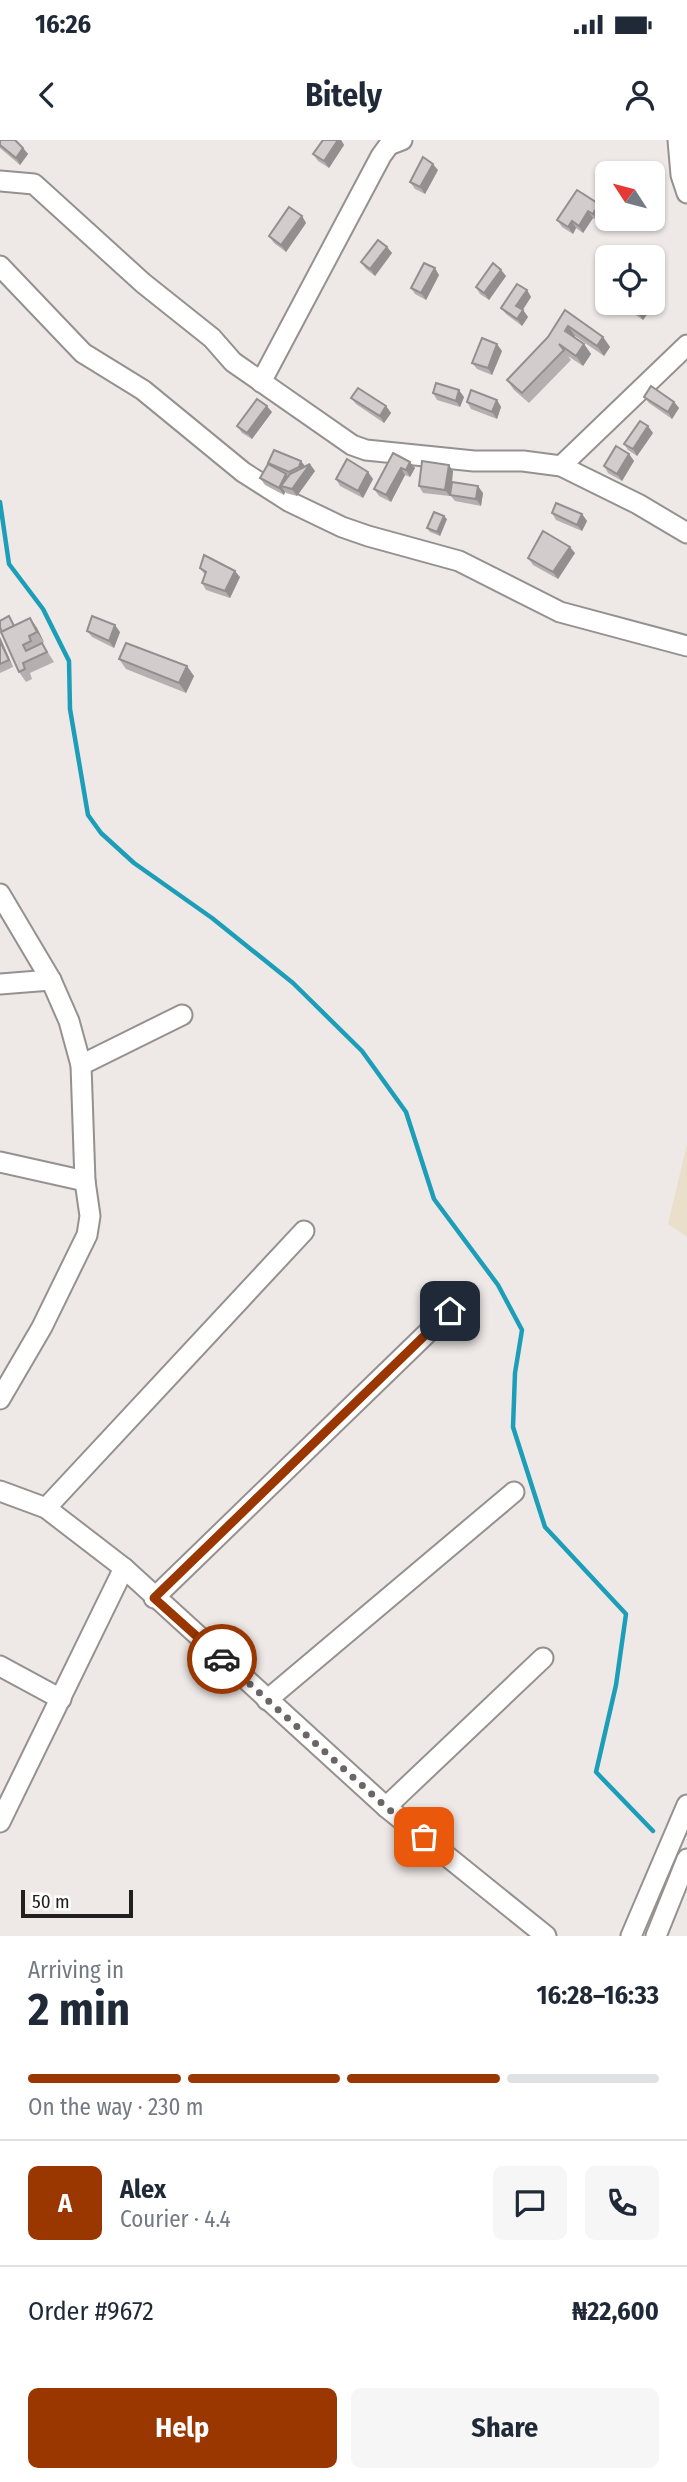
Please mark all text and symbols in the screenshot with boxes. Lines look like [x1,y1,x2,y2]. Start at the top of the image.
text: 16:26 [35,9,91,40]
icon: back [28,76,66,114]
text: Bitely [305,76,382,114]
icon: person [621,76,659,114]
north arrow [595,161,665,231]
map controls [595,161,665,315]
button: locate [595,245,665,315]
pin [420,1281,480,1341]
icon: home [431,1292,469,1330]
courier [187,1624,257,1694]
icon: car [203,1640,241,1678]
pin [394,1807,454,1867]
icon: bag [405,1818,443,1856]
scale bar [21,1887,133,1919]
text: 50 m [32,1890,70,1913]
text: Arriving in [28,1956,124,1984]
text: 16:28–16:33 [537,1980,659,2011]
text: 2 min [28,1982,130,2037]
text: On the way · 230 m [28,2093,204,2121]
button: chat [493,2166,567,2240]
button: phone [585,2166,659,2240]
text: Alex [120,2174,166,2205]
text: A [58,2188,72,2219]
text: Courier · 4.4 [120,2205,231,2233]
text: Order #9672 [28,2296,154,2327]
text: ₦22,600 [572,2296,659,2327]
button: Help [28,2388,337,2468]
button: Share [351,2388,659,2468]

